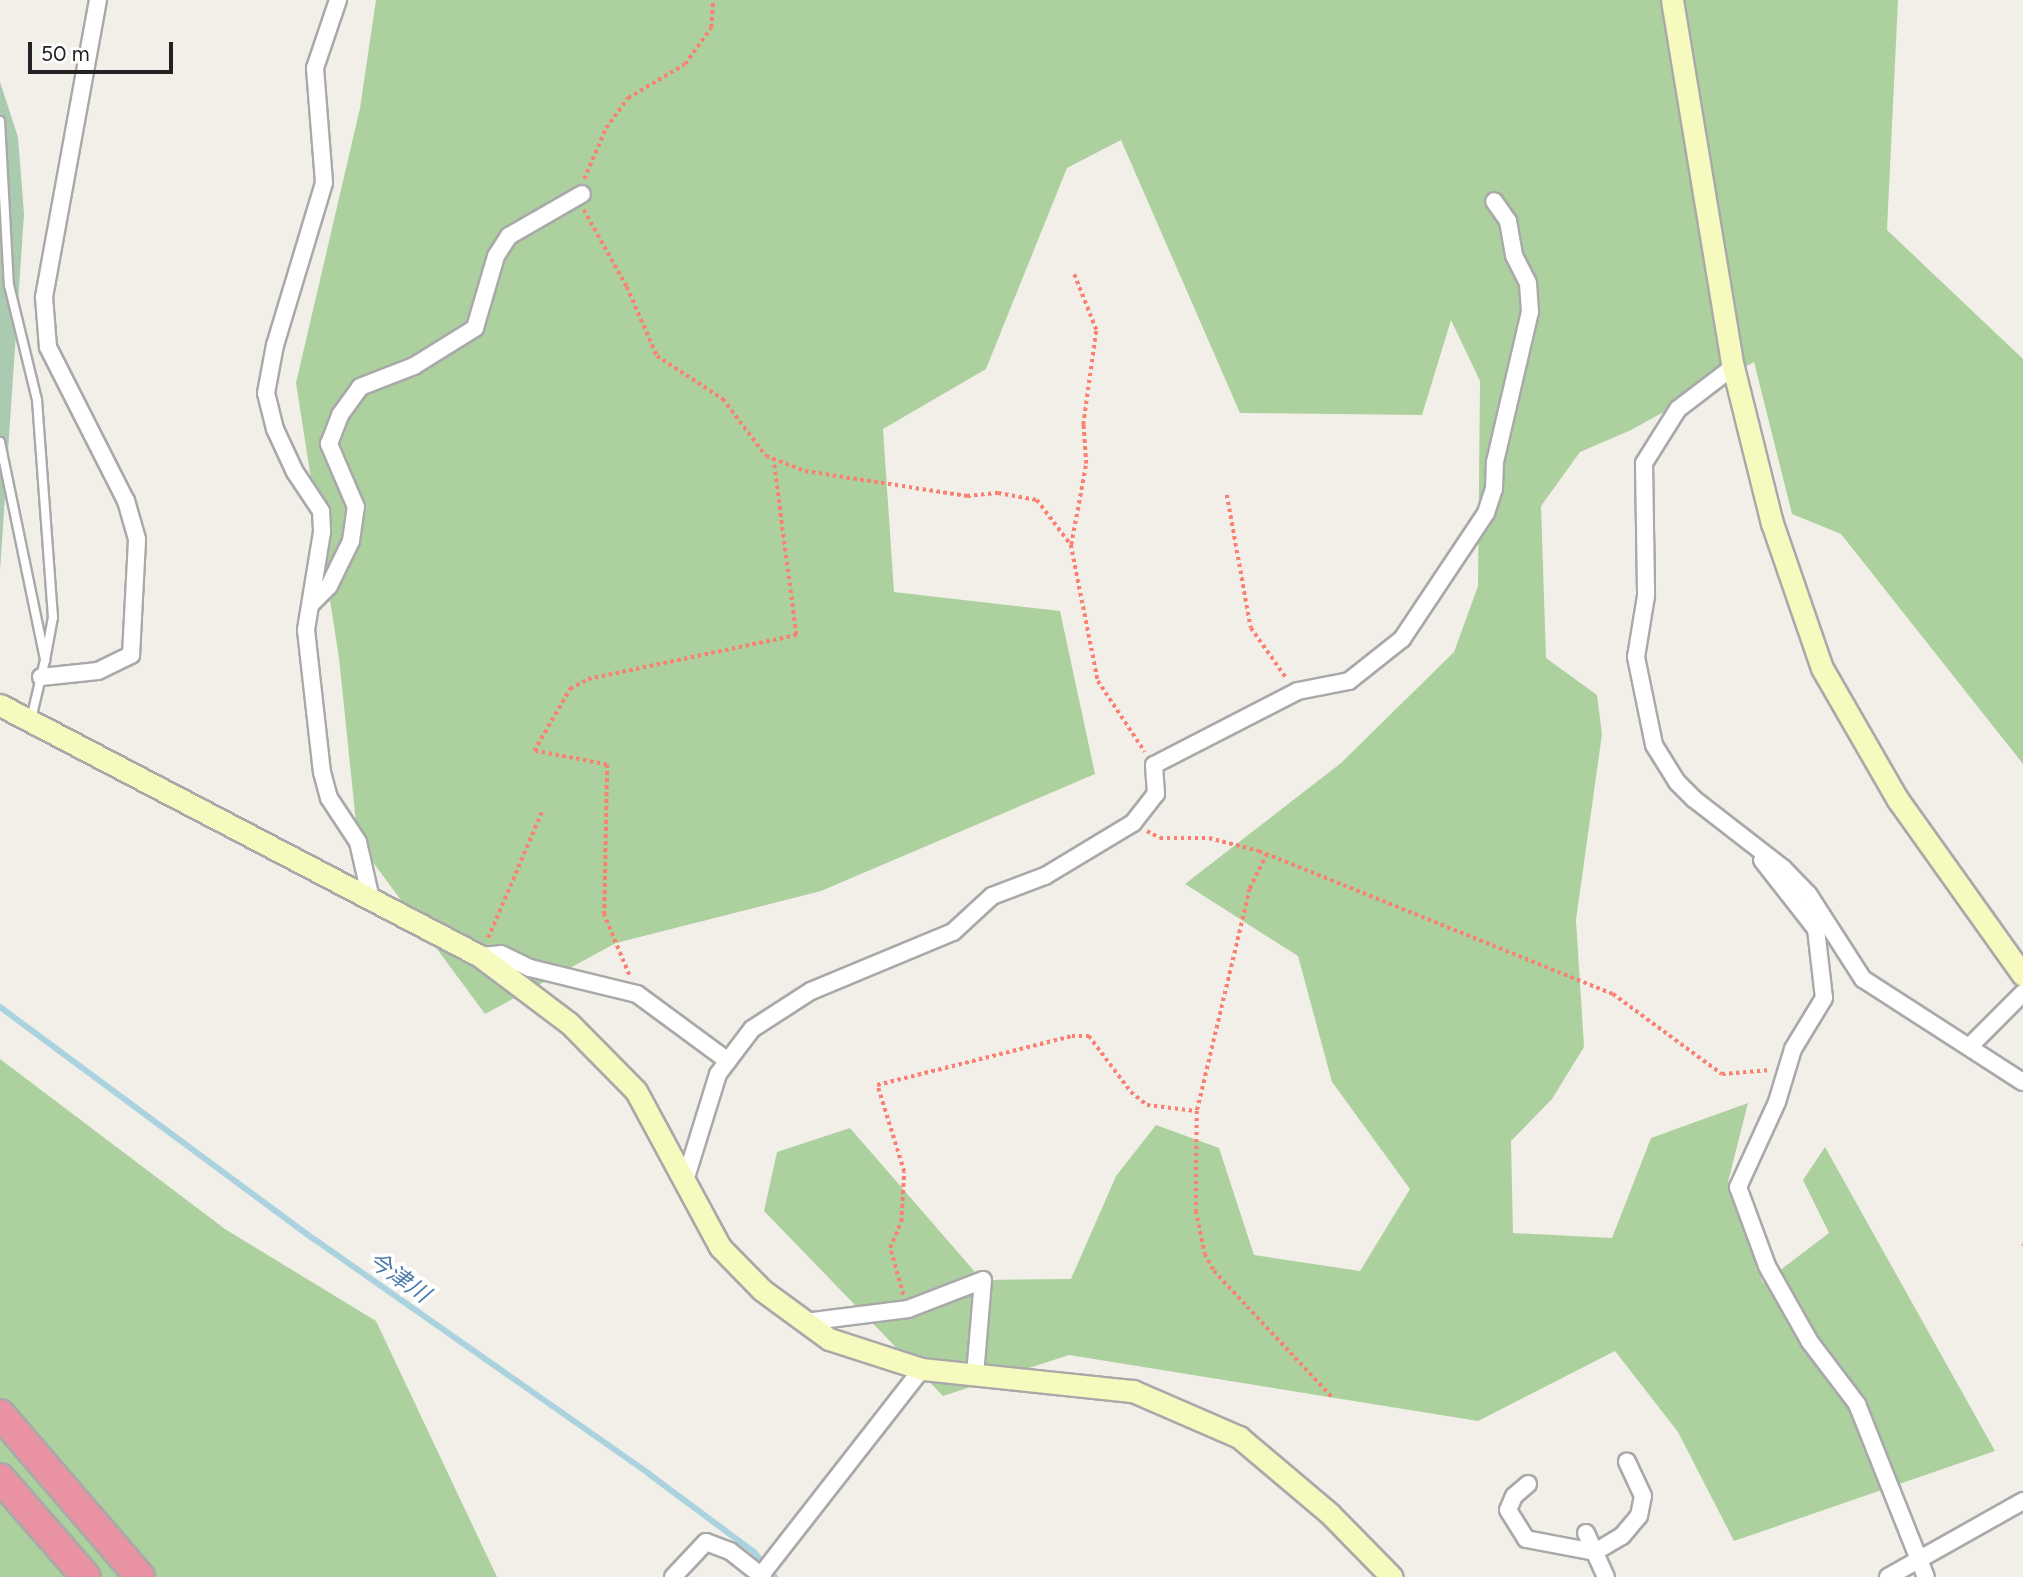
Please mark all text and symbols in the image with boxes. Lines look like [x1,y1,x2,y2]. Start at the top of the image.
scale bar [32,28,177,72]
text: 50 m [41,41,90,66]
water label: 今津川 [363,1246,435,1308]

